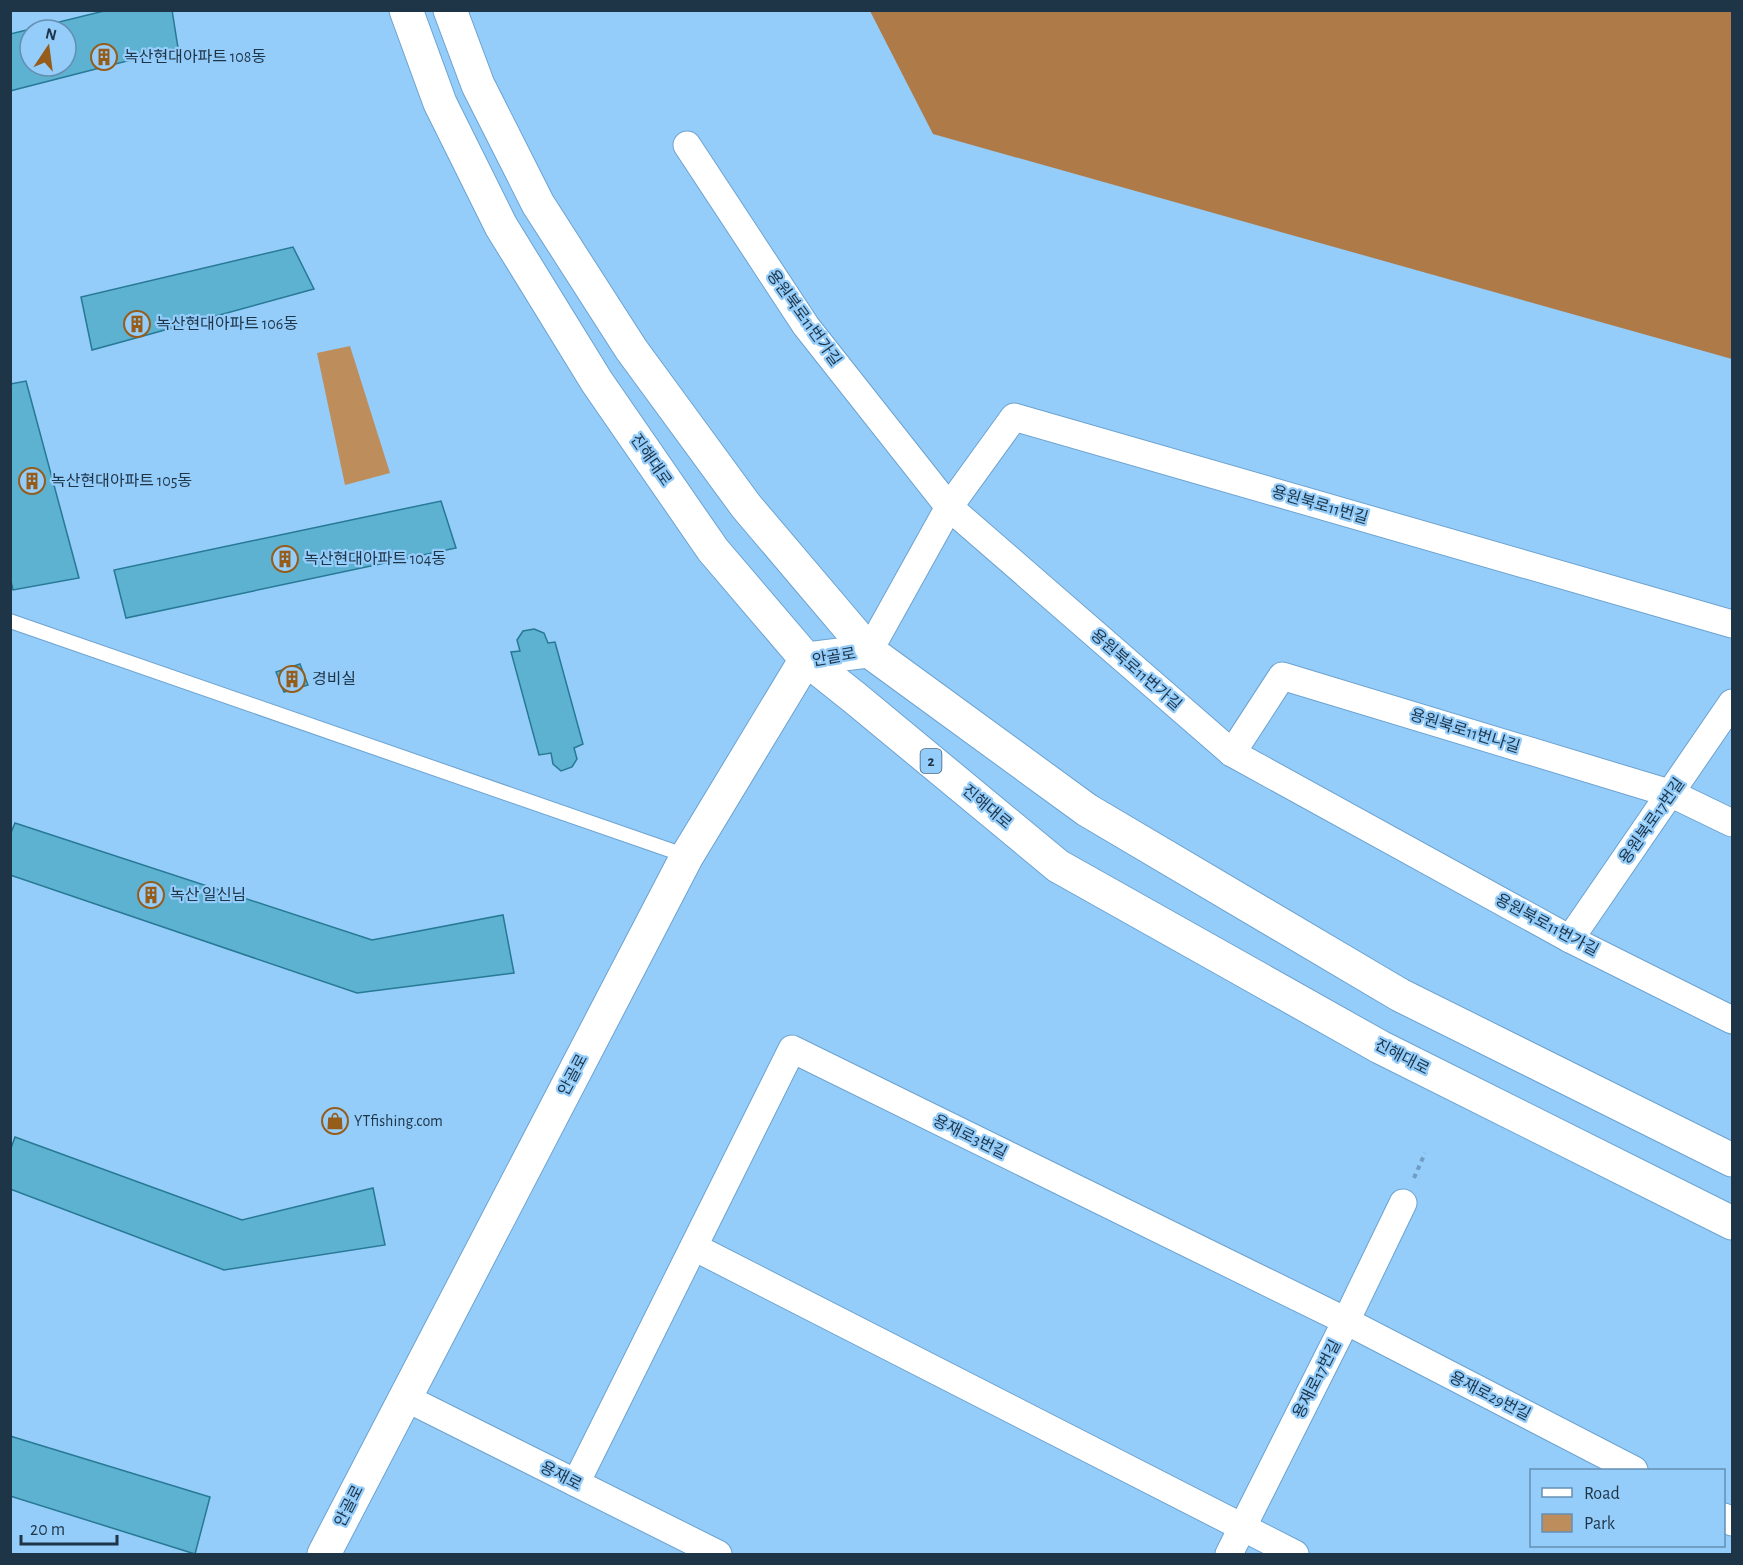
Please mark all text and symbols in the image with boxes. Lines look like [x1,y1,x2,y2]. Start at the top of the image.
north arrow [18,18,78,78]
text: N [44,25,58,43]
building icon: 녹산현대아파트 108동 [89,42,119,72]
place label: 녹산현대아파트 108동 [124,48,266,65]
street label: 용원북로11번가길 [764,267,844,369]
building icon: 녹산현대아파트 106동 [122,309,152,339]
place label: 녹산현대아파트 106동 [156,315,298,332]
street label: 진해대로 [628,431,675,489]
building icon: 녹산현대아파트 105동 [17,466,47,496]
place label: 녹산현대아파트 105동 [51,472,192,489]
street label: 용원북로11번길 [1270,484,1370,526]
building icon: 녹산현대아파트 104동 [270,544,300,574]
place label: 녹산현대아파트 104동 [304,550,446,567]
street label: 용원북로11번가길 [1088,627,1184,713]
street label: 안골로 [811,645,857,669]
building icon: 경비실 [277,664,307,694]
place label: 경비실 [312,671,356,687]
street label: 용원북로11번나길 [1408,707,1522,755]
road number: 2 [920,749,942,773]
street label: 용원북로17번길 [1617,775,1687,867]
street label: 진해대로 [959,782,1015,832]
building icon: 녹산 일신님 [136,880,166,910]
place label: 녹산 일신님 [170,887,246,903]
street label: 용원북로11번가길 [1493,891,1601,959]
street label: 진해대로 [1372,1037,1432,1078]
street label: 안골로 [556,1052,591,1098]
shop icon: YTfishing.com [320,1106,350,1136]
street label: 용재로3번길 [930,1112,1010,1162]
place label: YTfishing.com [354,1113,443,1129]
street label: 용재로17번길 [1290,1337,1344,1421]
street label: 용재로29번길 [1447,1369,1533,1423]
street label: 용재로 [538,1459,585,1493]
legend [1530,1469,1725,1547]
street label: 안골로 [332,1482,366,1529]
text: Road [1584,1485,1620,1503]
scale bar [21,1508,117,1546]
text: Park [1584,1515,1616,1533]
text: 20 m [30,1521,65,1539]

